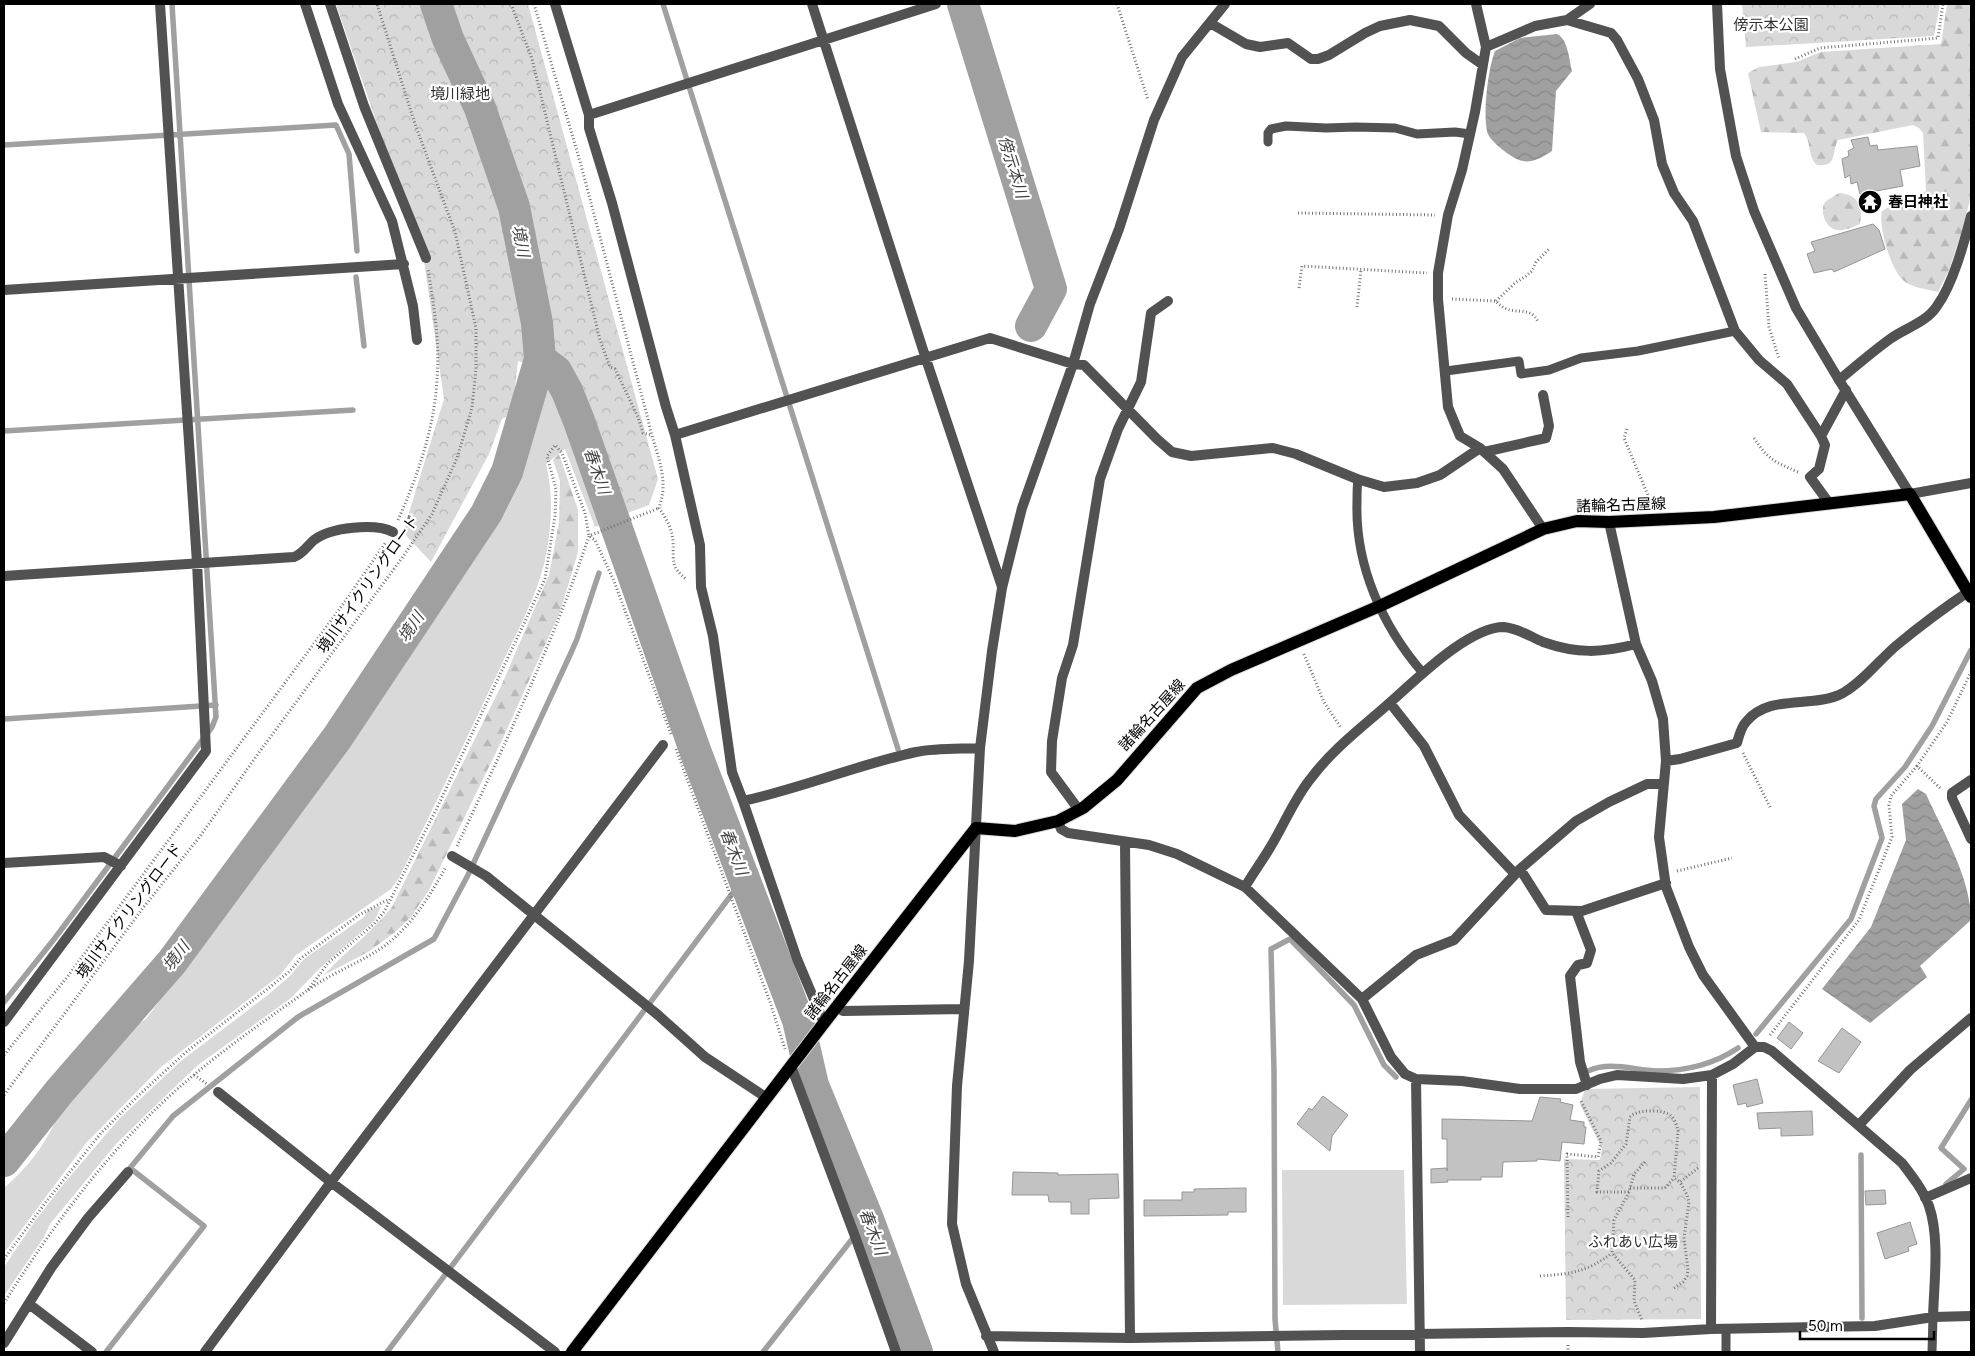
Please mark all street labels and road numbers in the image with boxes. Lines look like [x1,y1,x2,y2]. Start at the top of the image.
street label: 諸輪名古屋線 [1576,494,1666,516]
street label: 境川サイクリングロード [313,511,423,657]
street label: 諸輪名古屋線 [1115,676,1189,754]
street label: 境川サイクリングロード [72,840,186,982]
street label: 諸輪名古屋線 [801,941,871,1023]

